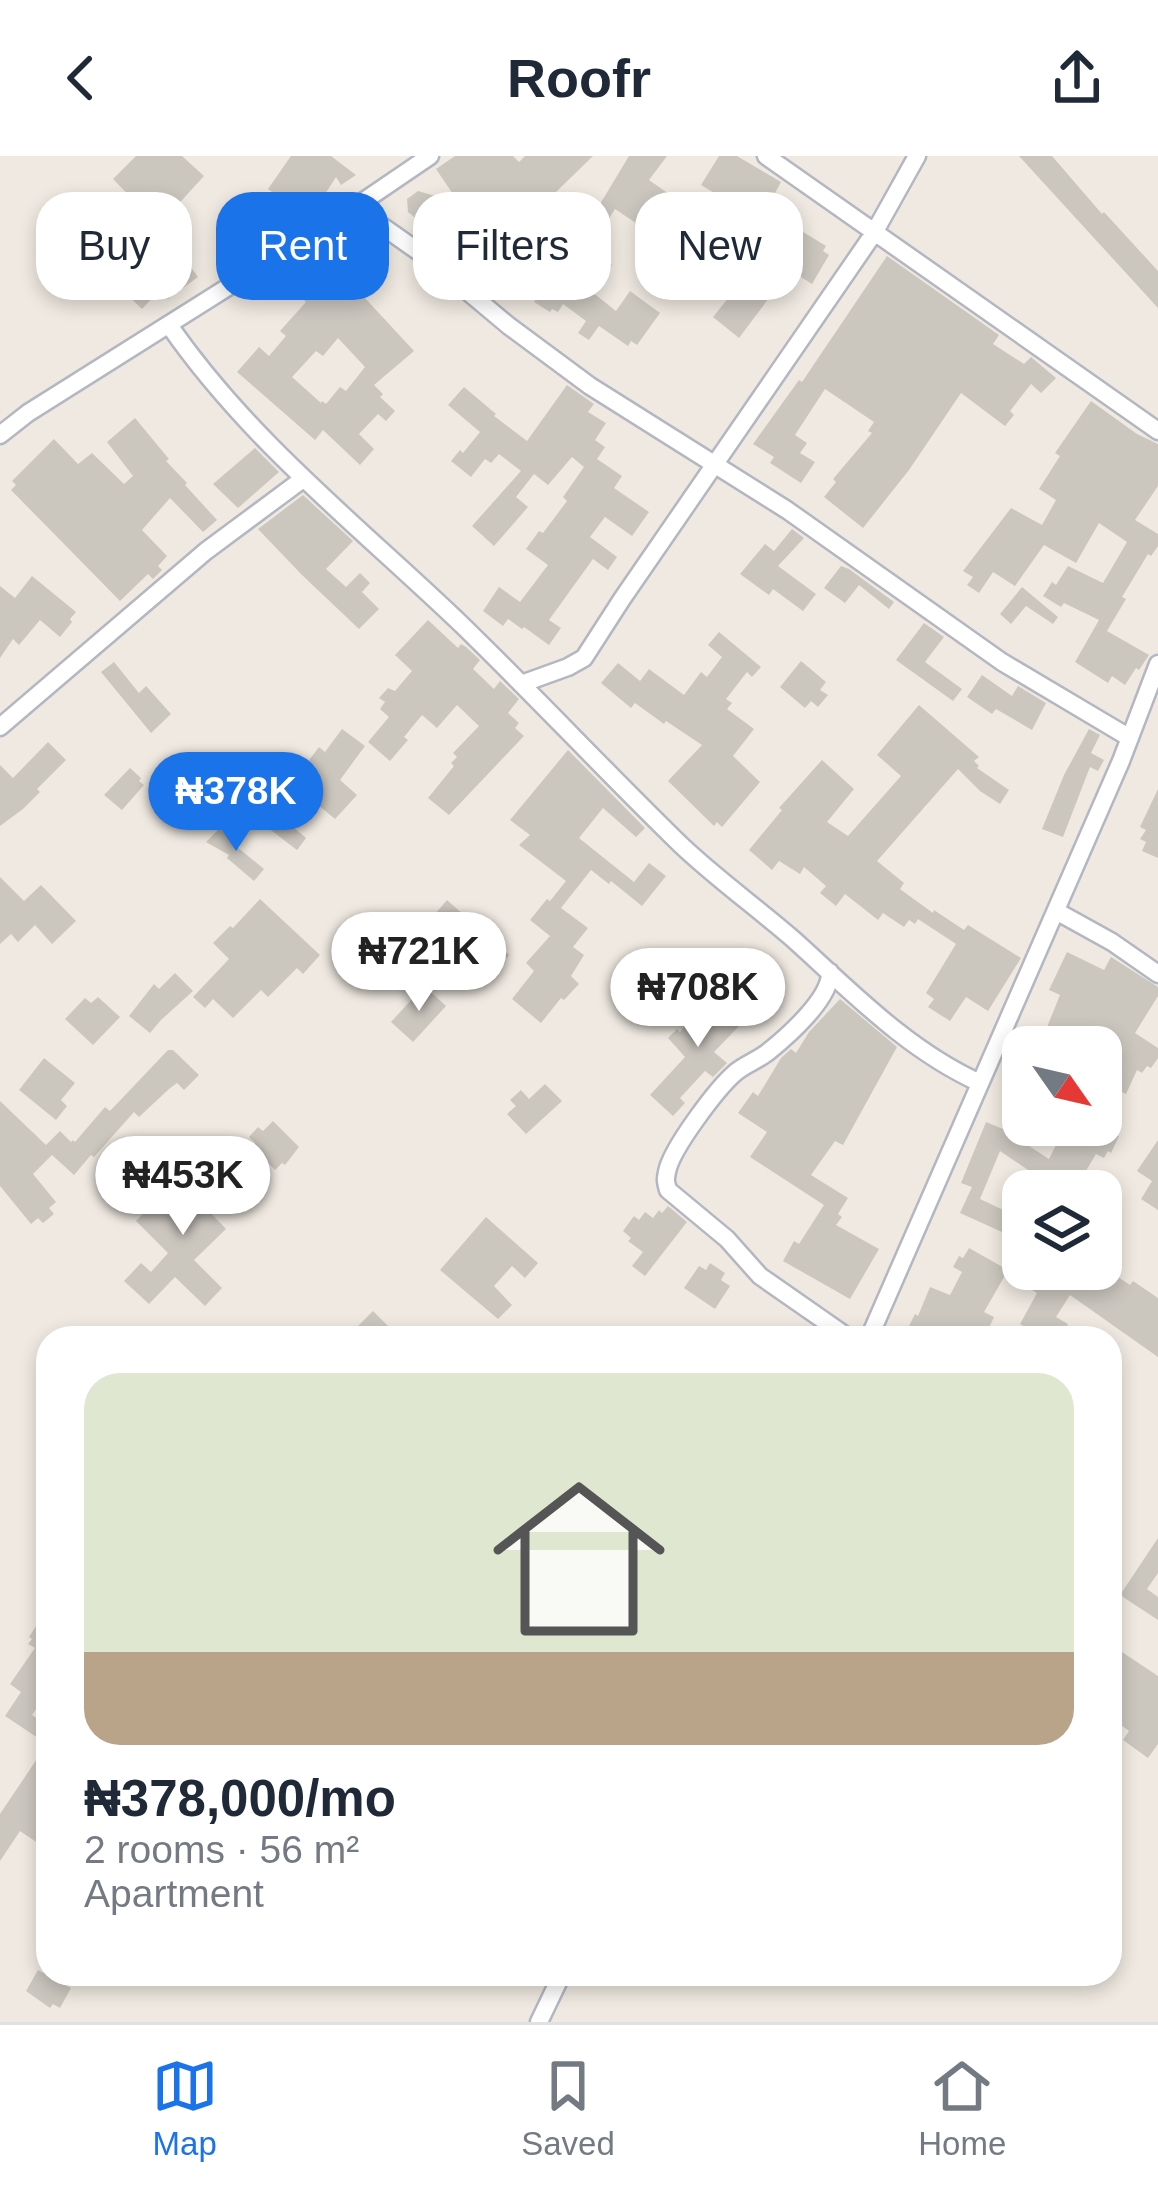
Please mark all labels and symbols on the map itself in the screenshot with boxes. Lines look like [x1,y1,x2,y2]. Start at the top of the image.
pin: ₦378K [152,752,320,854]
pin: ₦721K [335,912,503,1014]
pin: ₦708K [614,948,782,1050]
north arrow [1002,1026,1122,1146]
pin: ₦453K [99,1136,267,1238]

